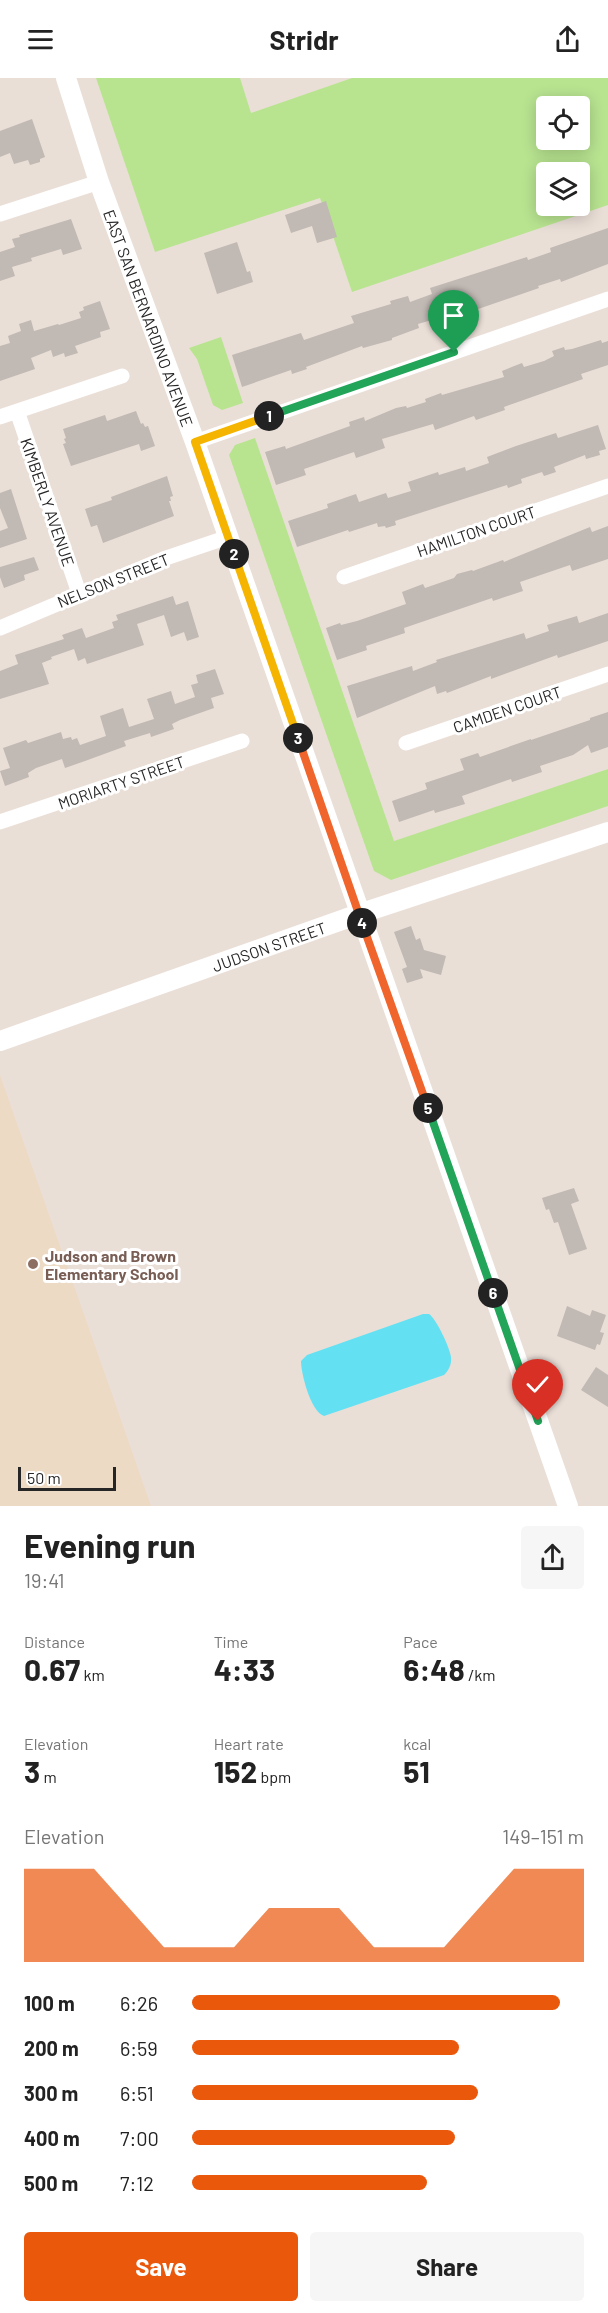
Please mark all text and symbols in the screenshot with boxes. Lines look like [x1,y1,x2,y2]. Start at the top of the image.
icon: menu [24,23,57,56]
text: Stridr [269,23,339,55]
icon: share [551,23,584,56]
map controls [536,96,590,216]
button: locate [536,96,590,150]
button: layers [536,162,590,216]
street label: EAST SAN BERNARDINO AVENUE [100,207,198,429]
pin [428,290,479,352]
icon: arrive [437,299,470,332]
pin: 1 [254,401,284,431]
text: 1 [266,406,272,425]
street label: KIMBERLY AVENUE [17,435,79,569]
street label: HAMILTON COURT [414,502,538,560]
pin: 2 [219,539,249,569]
text: 2 [230,544,238,563]
street label: NELSON STREET [54,549,172,611]
street label: CAMDEN COURT [450,682,564,736]
pin: 3 [283,723,313,753]
text: 3 [294,728,302,747]
street label: MORIARTY STREET [55,751,187,813]
pin: 4 [347,908,377,938]
text: 4 [357,913,367,932]
street label: JUDSON STREET [209,917,328,975]
pin: 5 [413,1093,443,1123]
text: 5 [424,1098,432,1117]
place label: Judson and Brown Elementary School [45,1246,179,1283]
marker: Judson and Brown Elementary School [26,1257,40,1271]
pin: 6 [478,1278,508,1308]
text: 6 [489,1283,497,1302]
pin [512,1359,563,1421]
icon: check [521,1368,554,1401]
scale bar [18,1464,116,1492]
text: 50 m [27,1468,61,1487]
text: Evening run [24,1525,196,1565]
button: share [521,1526,584,1589]
text: 19:41 [24,1568,64,1592]
text: Distance [24,1632,85,1651]
text: Time [214,1632,248,1651]
text: Pace [403,1632,438,1651]
text: 0.67 [24,1651,80,1687]
text: 4:33 [214,1651,275,1687]
text: 6:48 [403,1651,465,1687]
text: km [80,1665,105,1684]
text: /km [465,1665,496,1684]
text: Elevation [24,1734,88,1753]
text: Heart rate [214,1734,284,1753]
text: kcal [403,1734,431,1753]
text: 3 [24,1753,40,1789]
text: 152 [214,1753,257,1789]
text: 51 [403,1753,430,1789]
text: m [40,1767,57,1786]
text: bpm [257,1767,291,1786]
text: Elevation [24,1824,105,1848]
text: 149–151 m [502,1824,584,1848]
text: 100 m [24,1991,75,2015]
text: 6:26 [120,1991,158,2015]
text: 200 m [24,2036,79,2060]
text: 6:59 [120,2036,158,2060]
text: 300 m [24,2081,78,2105]
text: 6:51 [120,2081,154,2105]
text: 400 m [24,2126,80,2150]
text: 7:00 [120,2126,159,2150]
text: 500 m [24,2171,78,2195]
text: 7:12 [120,2171,154,2195]
button: Save [24,2232,298,2301]
button: Share [310,2232,584,2301]

